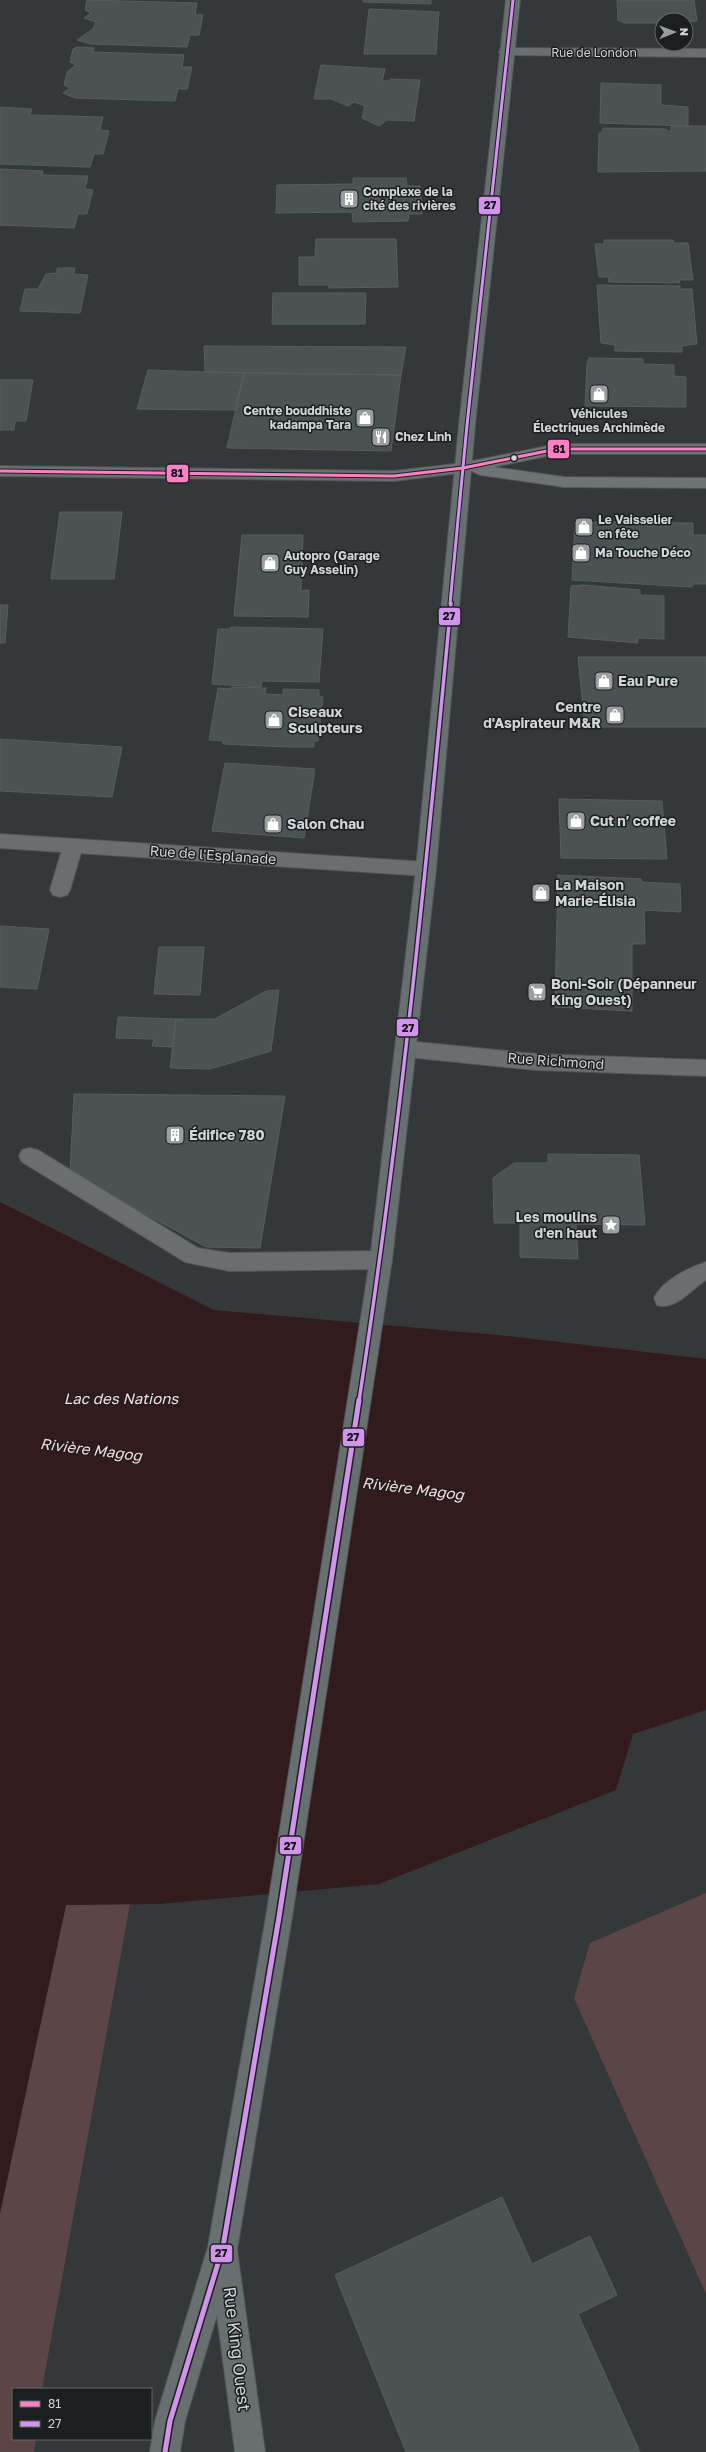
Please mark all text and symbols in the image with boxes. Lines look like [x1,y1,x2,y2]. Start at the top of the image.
north arrow [654,12,694,52]
text: N [678,28,691,36]
street label: Rue de London [551,45,637,60]
place label: Complexe de la cité des rivières [363,184,456,213]
building icon: Complexe de la cité des rivières [338,188,360,210]
line badge: 27 [478,196,501,215]
text: 27 [484,198,496,211]
shop icon: Véhicules Électriques Archimède [588,383,610,405]
place label: Centre bouddhiste kadampa Tara [243,403,351,432]
place label: Véhicules Électriques Archimède [533,406,665,435]
shop icon: Centre bouddhiste kadampa Tara [354,407,376,429]
restaurant icon: Chez Linh [370,426,392,448]
place label: Chez Linh [395,429,452,444]
line badge: 81 [547,439,570,459]
text: 81 [553,442,566,455]
unlabelled marker [509,453,519,463]
line badge: 81 [166,464,189,483]
text: 81 [171,466,184,479]
place label: Le Vaisselier en fête [598,512,673,541]
shop icon: Le Vaisselier en fête [573,516,595,538]
shop icon: Ma Touche Déco [570,542,592,564]
place label: Ma Touche Déco [595,545,691,560]
place label: Autopro (Garage Guy Asselin) [284,548,380,577]
shop icon: Autopro (Garage Guy Asselin) [259,552,281,574]
line badge: 27 [438,607,461,626]
text: 27 [443,609,455,622]
shop icon: Eau Pure [593,670,615,692]
place label: Eau Pure [618,672,678,689]
place label: Centre d'Aspirateur M&R [483,698,601,731]
place label: Ciseaux Sculpteurs [288,703,363,736]
shop icon: Centre d'Aspirateur M&R [604,704,626,726]
shop icon: Ciseaux Sculpteurs [263,709,285,731]
shop icon: Cut n′ coffee [565,810,587,832]
place label: Cut n′ coffee [590,812,676,829]
shop icon: Salon Chau [262,813,284,835]
place label: Salon Chau [287,815,364,832]
street label: Rue de l'Esplanade [149,842,277,867]
place label: La Maison Marie-Élisia [555,876,636,909]
shop icon: La Maison Marie-Élisia [530,882,552,904]
place label: Boni-Soir (Dépanneur King Ouest) [551,975,697,1008]
supermarket icon: Boni-Soir (Dépanneur King Ouest) [526,981,548,1003]
line badge: 27 [396,1018,419,1037]
text: 27 [402,1021,414,1034]
street label: Rue Richmond [507,1049,605,1072]
building icon: Édifice 780 [164,1124,186,1146]
place label: Édifice 780 [189,1126,265,1143]
place label: Les moulins d'en haut [516,1208,597,1241]
place icon: Les moulins d'en haut [600,1214,622,1236]
water label: Lac des Nations [64,1389,179,1407]
line badge: 27 [342,1428,365,1447]
text: 27 [347,1430,359,1443]
water label: Rivière Magog [39,1434,145,1465]
water label: Rivière Magog [361,1473,467,1504]
line badge: 27 [279,1836,302,1855]
text: 27 [284,1839,296,1852]
line badge: 27 [210,2244,233,2263]
text: 27 [215,2246,227,2259]
street label: Rue King Ouest [219,2285,256,2413]
legend [12,2388,152,2440]
text: 81 [48,2396,61,2411]
text: 27 [48,2416,61,2431]

